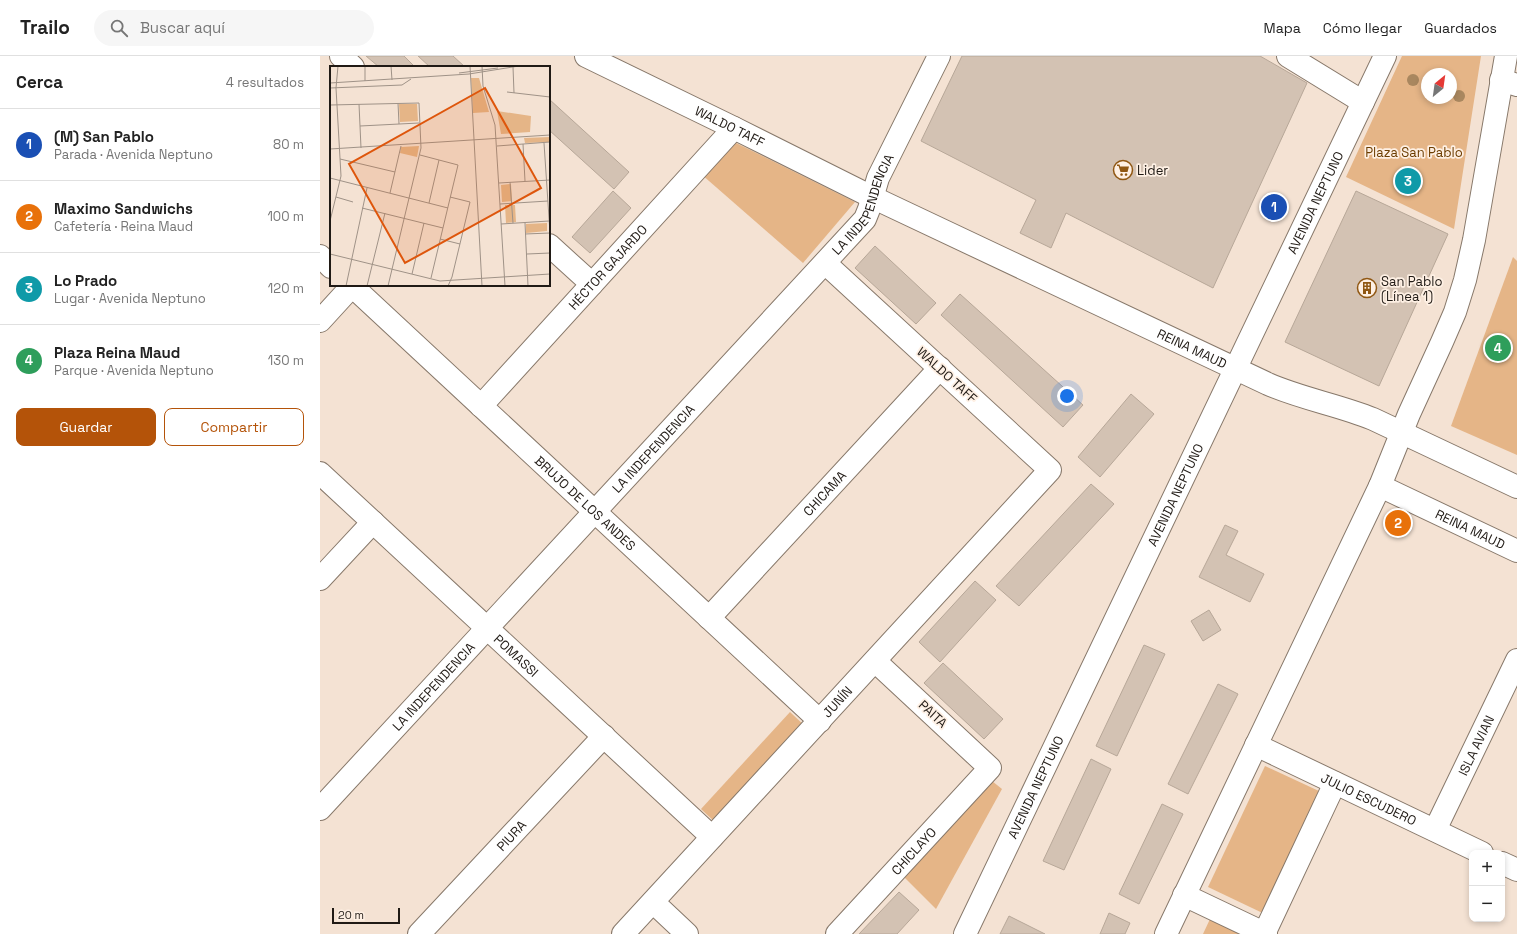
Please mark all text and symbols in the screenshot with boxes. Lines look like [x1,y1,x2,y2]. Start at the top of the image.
search box [94,10,374,46]
text: Trailo [20,15,70,40]
icon: search [108,17,130,39]
text: Buscar aquí [140,18,225,37]
text: Mapa [1264,19,1301,37]
text: Cómo llegar [1323,19,1402,37]
text: Guardados [1424,19,1497,37]
inset map [330,66,550,286]
north arrow [1421,68,1457,104]
text: Cerca [16,71,63,93]
text: 4 resultados [226,74,304,91]
street label: WALDO TAFF [692,102,768,150]
text: (M) San Pablo [54,127,154,146]
text: 1 [26,136,32,153]
text: 80 m [273,136,304,153]
park label: Plaza San Pablo [1365,144,1463,161]
text: Parada · Avenida Neptuno [54,146,213,163]
street label: AVENIDA NEPTUNO [1283,148,1347,257]
street label: LA INDEPENDENCIA [828,151,897,258]
supermarket icon: Lider [1112,159,1134,181]
place label: Lider [1137,162,1168,179]
pin: 3 [1395,166,1421,196]
pin: 1 [1261,192,1287,222]
text: Maximo Sandwichs [54,199,193,218]
text: 2 [25,208,33,225]
text: 100 m [267,208,304,225]
text: Cafetería · Reina Maud [54,218,193,235]
street label: HÉCTOR GAJARDO [564,221,651,313]
text: Lo Prado [54,271,117,290]
place label: San Pablo (Línea 1) [1381,273,1443,305]
building icon: San Pablo (Línea 1) [1356,277,1378,299]
text: 3 [25,280,33,297]
text: 120 m [268,280,304,297]
text: Lugar · Avenida Neptuno [54,290,206,307]
street label: REINA MAUD [1155,324,1230,372]
pin: 4 [1485,333,1511,363]
text: Plaza Reina Maud [54,343,180,362]
street label: WALDO TAFF [913,343,981,407]
text: 4 [25,352,33,369]
text: 130 m [268,352,304,369]
text: Parque · Avenida Neptuno [54,362,214,379]
your location [1057,386,1077,406]
street label: LA INDEPENDENCIA [608,401,698,496]
button: Guardar [16,408,156,446]
button: Compartir [164,408,304,446]
street label: AVENIDA NEPTUNO [1143,440,1207,549]
street label: BRUJO DE LOS ANDES [531,452,639,554]
street label: CHICAMA [799,467,850,519]
street label: REINA MAUD [1433,505,1508,553]
pin: 2 [1385,508,1411,538]
street label: POMASSI [490,630,542,680]
street label: LA INDEPENDENCIA [388,639,478,734]
street label: JUNÍN [818,682,856,721]
street label: PAITA [915,696,951,732]
street label: ISLA AVIAN [1454,712,1498,778]
street label: AVENIDA NEPTUNO [1003,733,1067,841]
street label: JULIO ESCUDERO [1318,769,1419,829]
street label: PIURA [493,816,530,854]
street label: CHICLAYO [887,823,940,878]
map controls [1469,850,1505,922]
button: + [1469,850,1505,886]
button: − [1469,886,1505,922]
scale bar [332,906,400,925]
text: 20 m [338,908,364,922]

